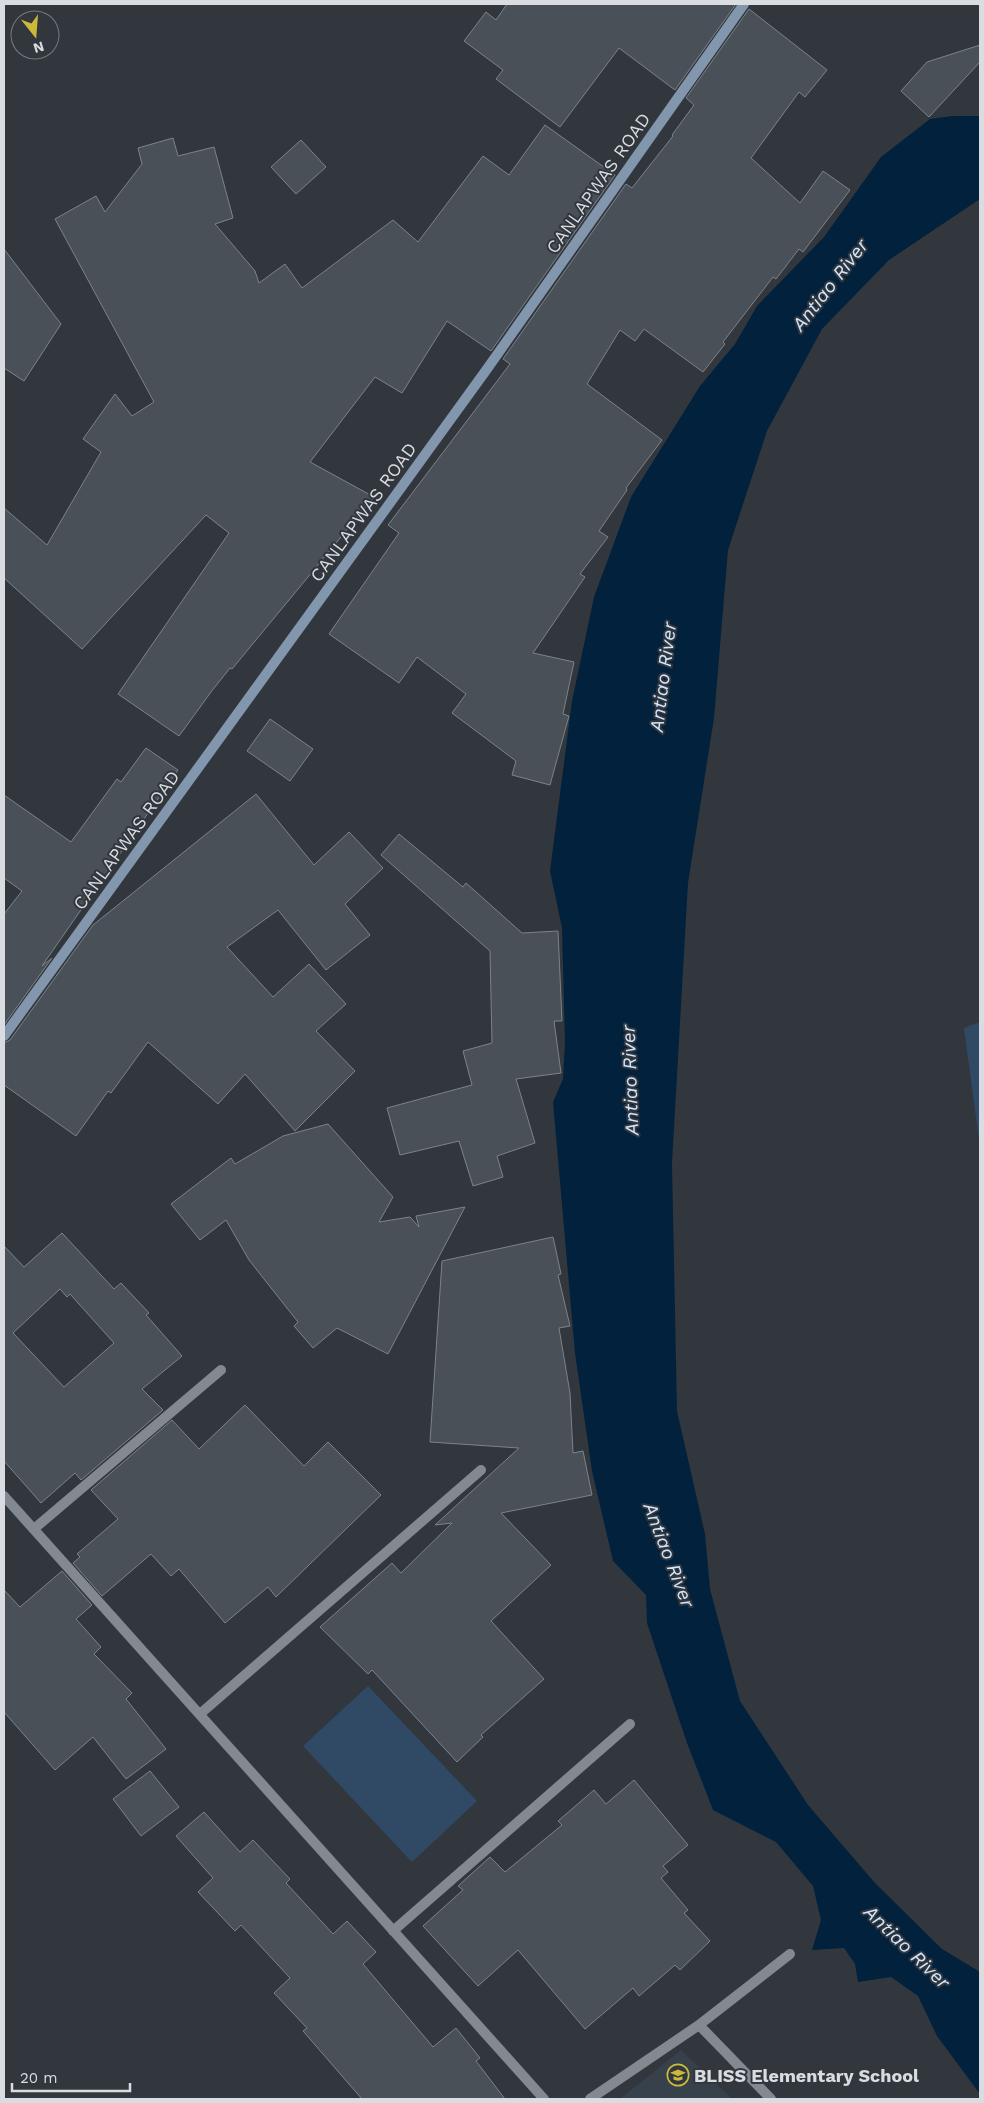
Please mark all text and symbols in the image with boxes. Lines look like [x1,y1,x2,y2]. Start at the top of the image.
north arrow [10,10,60,60]
text: N [32,38,46,57]
street label: CANLAPWAS ROAD [542,109,654,257]
water label: Antiao River [786,234,873,336]
street label: CANLAPWAS ROAD [305,438,421,586]
water label: Antiao River [645,620,681,734]
street label: CANLAPWAS ROAD [68,766,184,914]
water label: Antiao River [617,1024,643,1137]
water label: Antiao River [638,1498,700,1611]
water label: Antiao River [859,1900,955,1994]
scale bar [12,2060,130,2092]
school or university icon: BLISS Elementary School [666,2063,690,2087]
place label: BLISS Elementary School [694,2065,919,2086]
text: 20 m [20,2069,58,2087]

